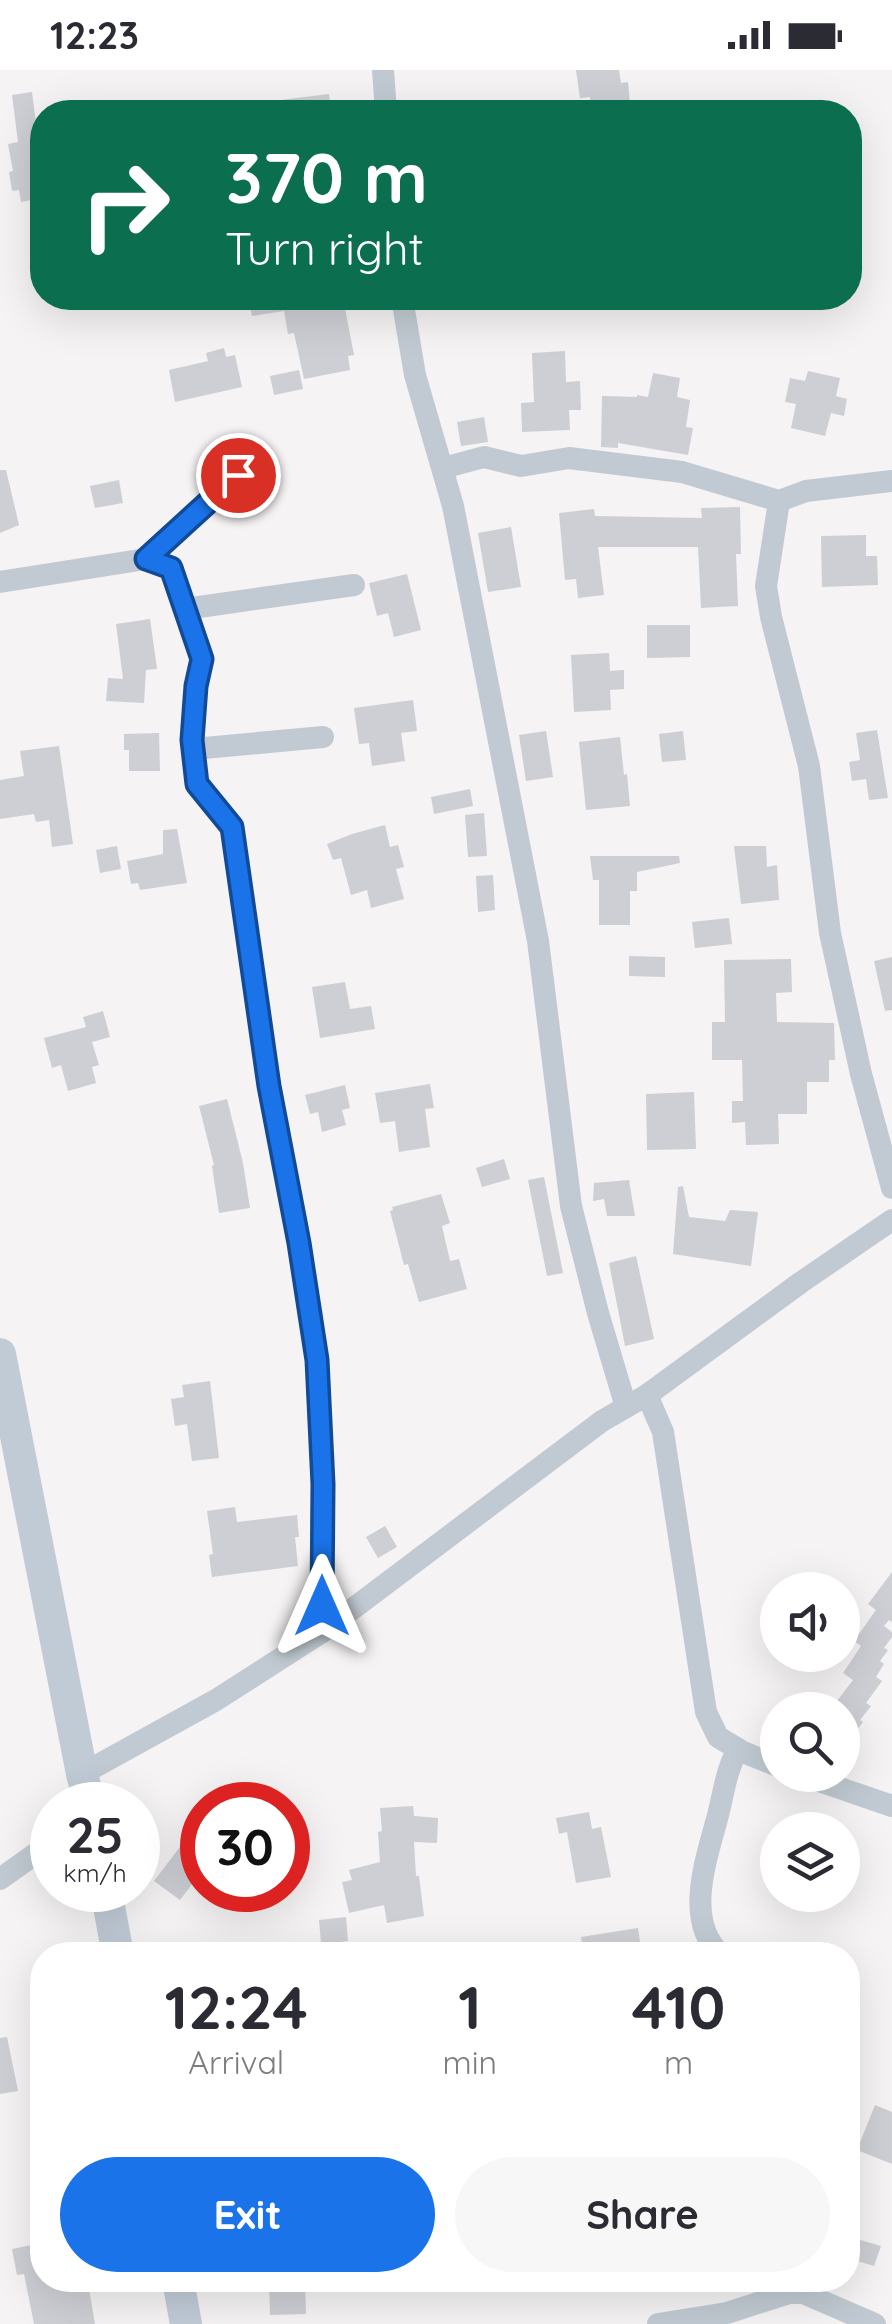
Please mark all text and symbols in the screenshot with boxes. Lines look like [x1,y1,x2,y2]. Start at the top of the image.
text: 12:23 [50,11,139,59]
text: 370 m [225,133,428,221]
icon: right [60,140,190,270]
text: Turn right [225,220,424,276]
pin [196,433,281,518]
icon: arrive [211,448,266,503]
position arrow [270,1554,374,1658]
map controls [760,1572,860,1912]
button: sound [760,1572,860,1672]
button: search [760,1692,860,1792]
speed limit sign: 30 [180,1782,310,1912]
text: 25 [66,1803,124,1866]
button: layers [760,1812,860,1912]
text: km/h [63,1857,127,1888]
text: 12:24 [165,1969,308,2044]
text: 1 [458,1969,481,2044]
text: 410 [632,1969,725,2044]
text: Arrival [188,2042,284,2082]
text: min [443,2042,497,2082]
text: m [664,2042,693,2082]
button: Exit [60,2157,435,2272]
button: Share [455,2157,830,2272]

